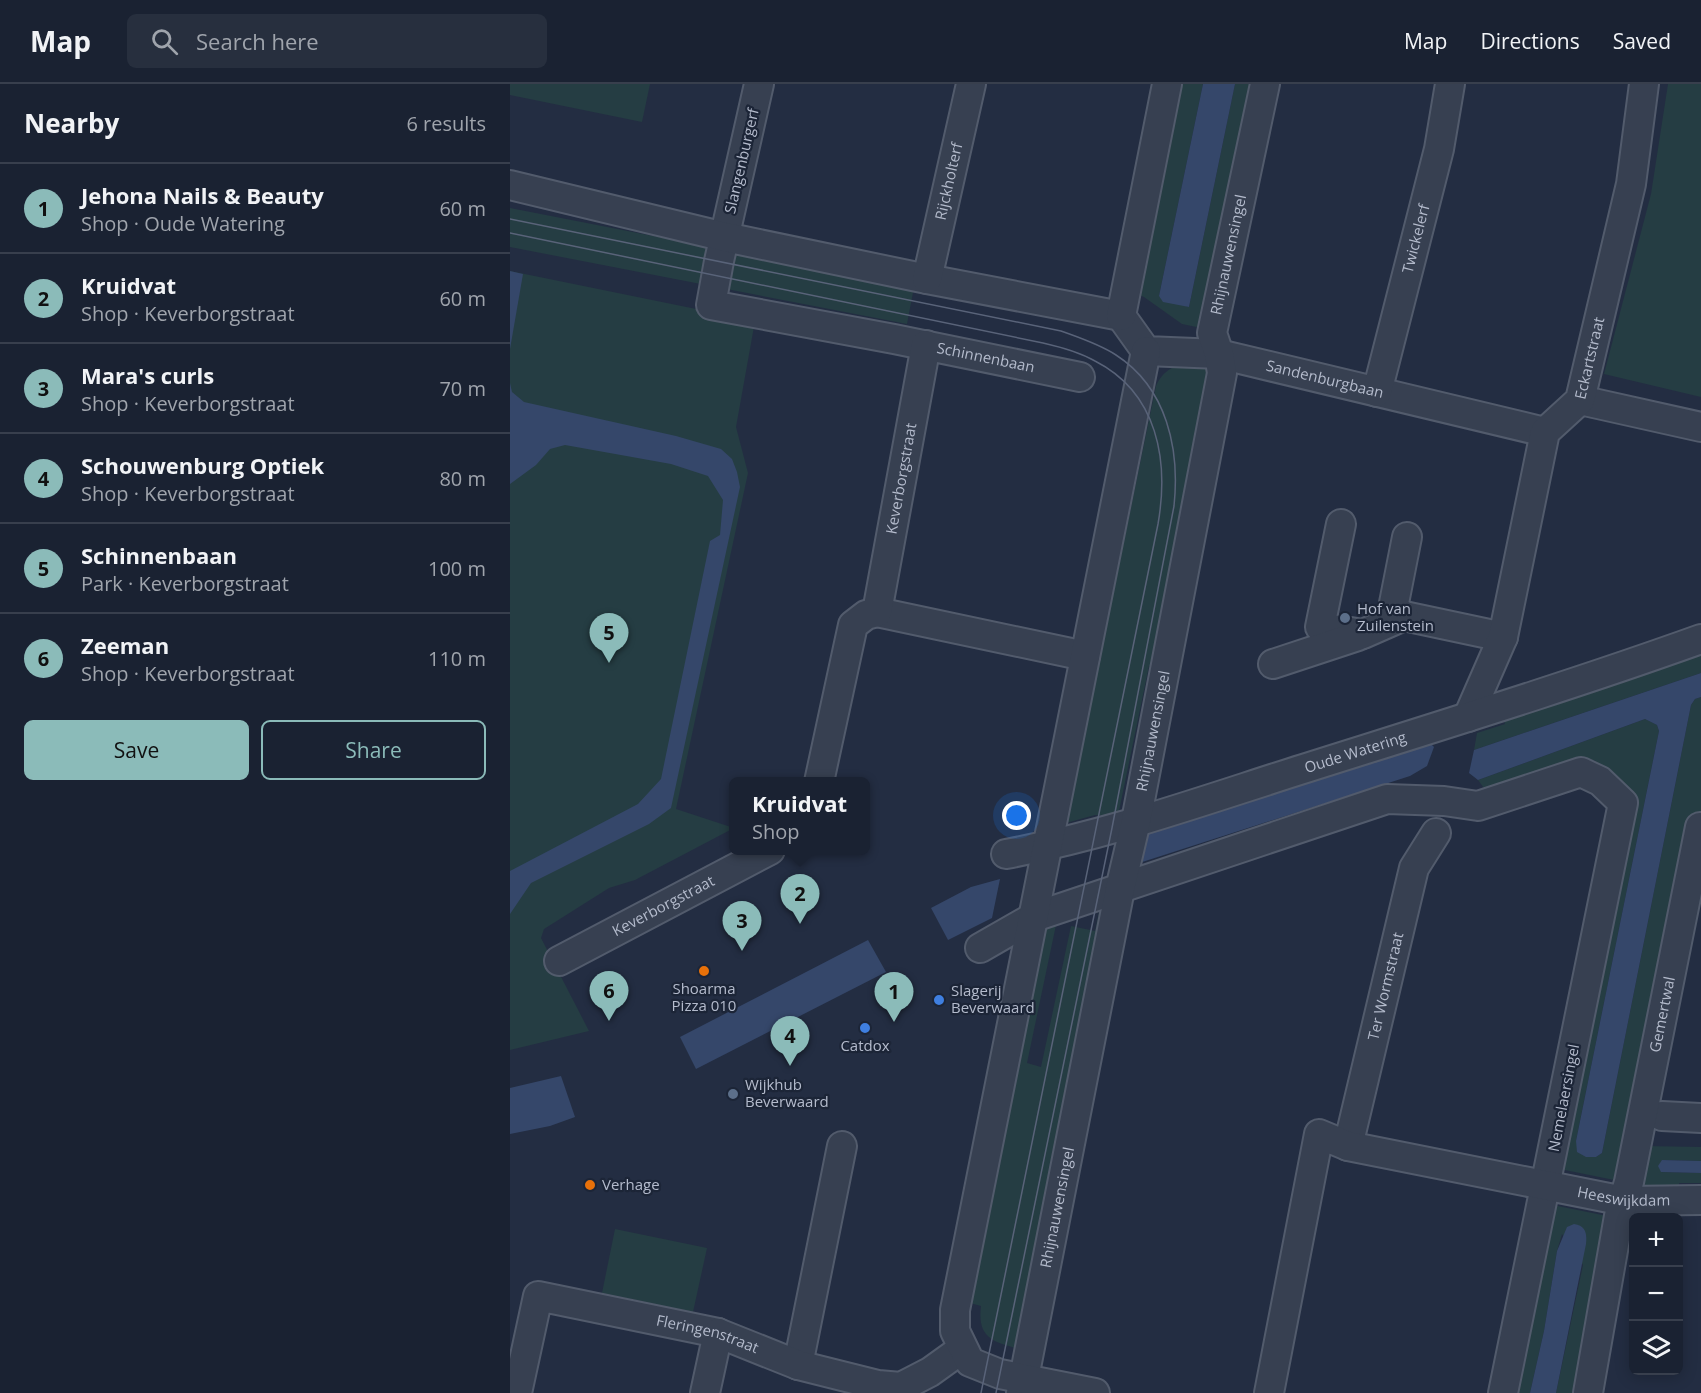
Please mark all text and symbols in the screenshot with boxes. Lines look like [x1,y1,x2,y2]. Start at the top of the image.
search box [127,14,547,68]
text: Map [30,22,91,60]
icon: search [148,25,181,58]
text: Search here [196,26,319,56]
text: Map [1404,27,1447,55]
text: Directions [1480,27,1580,55]
text: Saved [1613,27,1671,55]
text: Nearby [24,105,119,141]
street label: Slangenburgerf [719,105,763,215]
text: 6 results [406,110,486,137]
street label: Rijckholterf [930,140,967,222]
text: Jehona Nails & Beauty [81,180,324,210]
street label: Rhijnauwensingel [1205,193,1250,317]
text: 1 [38,195,49,222]
text: 60 m [439,195,486,222]
street label: Twickelerf [1397,201,1434,275]
text: Shop · Oude Watering [81,210,285,237]
text: Kruidvat [81,270,176,300]
text: 2 [38,285,49,312]
text: 60 m [439,285,486,312]
text: Shop · Keverborgstraat [81,300,295,327]
street label: Eckartstraat [1570,315,1608,401]
street label: Schinnenbaan [935,337,1037,377]
street label: Sandenburgbaan [1264,355,1386,402]
text: Mara's curls [81,360,214,390]
text: 3 [38,375,49,402]
text: 70 m [439,375,486,402]
text: Shop · Keverborgstraat [81,390,295,417]
street label: Keverborgstraat [880,421,921,536]
text: Schouwenburg Optiek [81,450,324,480]
text: 4 [38,465,49,492]
text: 80 m [439,465,486,492]
text: Shop · Keverborgstraat [81,480,295,507]
text: Schinnenbaan [81,540,237,570]
text: 5 [38,555,49,582]
text: 100 m [428,555,486,582]
text: Park · Keverborgstraat [81,570,289,597]
place label: Hof van Zuilenstein [1357,598,1434,635]
marker: Hof van Zuilenstein [1338,611,1352,625]
pin: 5 [590,614,628,663]
text: Zeeman [81,630,169,660]
text: 6 [38,645,49,672]
text: 110 m [428,645,486,672]
text: Shop · Keverborgstraat [81,660,295,687]
street label: Rhijnauwensingel [1131,669,1174,793]
button: Save [24,720,249,780]
button: Share [261,720,486,780]
street label: Oude Watering [1302,726,1408,777]
popup [729,777,870,855]
text: Kruidvat [752,788,847,818]
your location [1002,801,1031,830]
text: Shop [752,818,799,845]
street label: Keverborgstraat [608,870,718,940]
pin: 2 [780,874,820,924]
pin: 3 [722,902,762,951]
street label: Ter Wormstraat [1362,930,1407,1042]
marker: Shoarma Pizza 010 [697,964,711,978]
pin: 6 [590,972,628,1021]
pin: 1 [874,972,914,1022]
street label: Gemertwal [1644,975,1679,1054]
place label: Shoarma Pizza 010 [672,978,736,1015]
place label: Slagerij Beverwaard [951,980,1035,1017]
marker: Slagerij Beverwaard [932,993,946,1007]
pin: 4 [770,1016,810,1066]
marker: Catdox [858,1021,872,1035]
place label: Catdox [840,1035,890,1055]
street label: Nemelaersingel [1543,1042,1583,1153]
place label: Wijkhub Beverwaard [745,1074,829,1111]
marker: Wijkhub Beverwaard [726,1087,740,1101]
street label: Rhijnauwensingel [1035,1145,1078,1269]
place label: Verhage [602,1174,660,1194]
marker: Verhage [583,1178,597,1192]
street label: Heeswijkdam [1576,1181,1670,1210]
map controls [1629,1213,1683,1375]
button: + [1629,1213,1683,1267]
button: − [1629,1267,1683,1321]
street label: Fleringenstraat [655,1310,762,1357]
button: layers [1629,1321,1683,1375]

